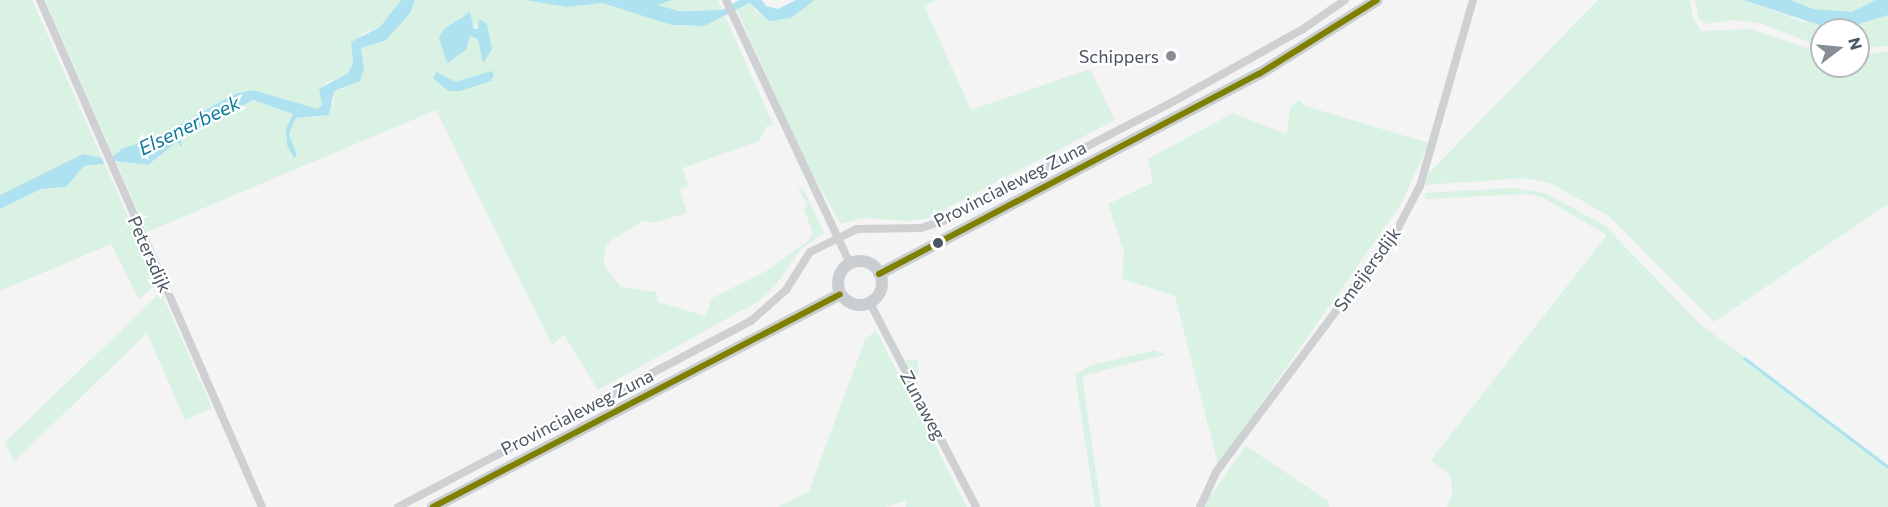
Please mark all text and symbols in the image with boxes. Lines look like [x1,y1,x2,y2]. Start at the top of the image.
north arrow [1810,18,1870,78]
text: N [1845,35,1867,52]
place label: Schippers [1079,45,1159,67]
marker: Schippers [1164,49,1178,63]
water label: Elsenerbeek [134,90,244,160]
street label: Provincialeweg Zuna [930,136,1090,232]
street label: Petersdijk [124,212,176,296]
street label: Smeijersdijk [1329,223,1405,315]
unlabelled marker [932,237,944,249]
street label: Provincialeweg Zuna [497,364,657,460]
street label: Zunaweg [896,367,950,443]

